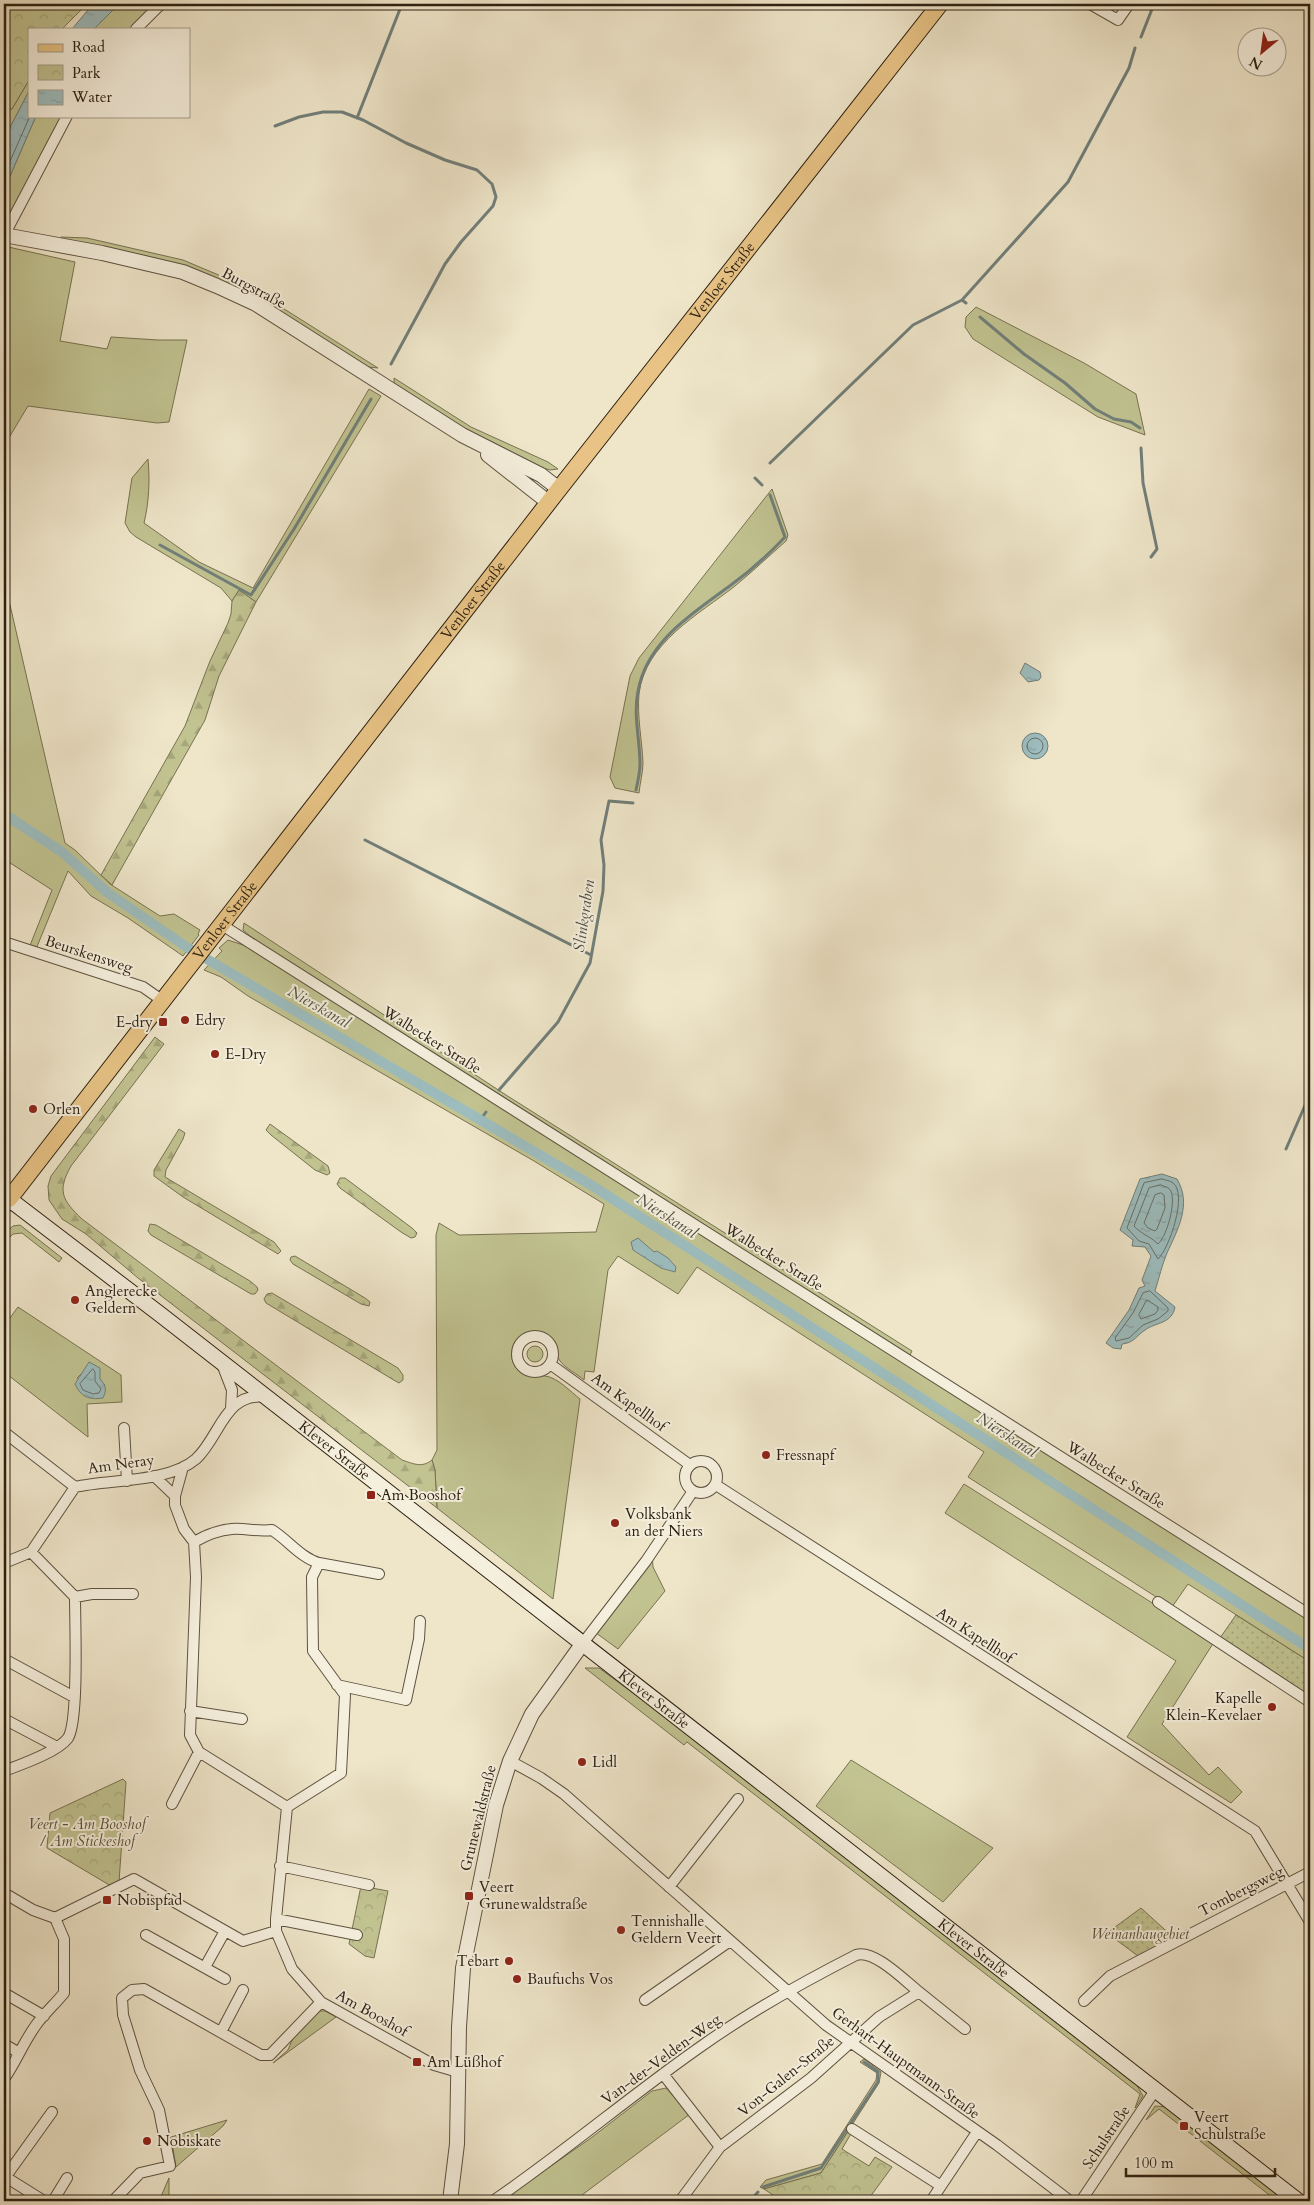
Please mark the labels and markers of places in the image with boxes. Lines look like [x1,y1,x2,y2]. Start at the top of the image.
place label: Edry [195,1010,226,1030]
place label: E-dry [116,1012,153,1032]
marker: Edry [179,1014,191,1026]
marker: E-dry [157,1016,169,1028]
place label: E-Dry [225,1044,267,1064]
marker: E-Dry [209,1048,221,1060]
place label: Orlen [43,1099,81,1119]
marker: Orlen [27,1103,39,1115]
place label: Anglerecke Geldern [85,1281,157,1318]
marker: Anglerecke Geldern [69,1294,81,1306]
place label: Fressnapf [776,1445,837,1465]
marker: Fressnapf [760,1449,772,1461]
place label: Am Booshof [381,1485,463,1505]
marker: Am Booshof [365,1489,377,1501]
place label: Volksbank an der Niers [625,1504,703,1541]
marker: Volksbank an der Niers [609,1517,621,1529]
place label: Kapelle Klein-Kevelaer [1166,1688,1263,1725]
marker: Kapelle Klein-Kevelaer [1266,1701,1278,1713]
place label: Lidl [592,1752,617,1772]
marker: Lidl [576,1756,588,1768]
place label: Veert Grunewaldstraße [479,1877,588,1914]
place label: Nobispfad [117,1890,182,1910]
marker: Veert Grunewaldstraße [463,1890,475,1902]
marker: Nobispfad [101,1894,113,1906]
place label: Tennishalle Geldern Veert [631,1911,721,1948]
marker: Tennishalle Geldern Veert [615,1924,627,1936]
place label: Tebart [456,1951,499,1971]
marker: Tebart [503,1955,515,1967]
place label: Baufuchs Vos [527,1969,613,1989]
marker: Baufuchs Vos [511,1973,523,1985]
place label: Am Lüßhof [427,2052,504,2072]
marker: Am Lüßhof [411,2056,423,2068]
place label: Veert Schulstraße [1194,2107,1266,2144]
marker: Veert Schulstraße [1178,2120,1190,2132]
place label: Nobiskate [157,2131,221,2151]
marker: Nobiskate [141,2135,153,2147]

